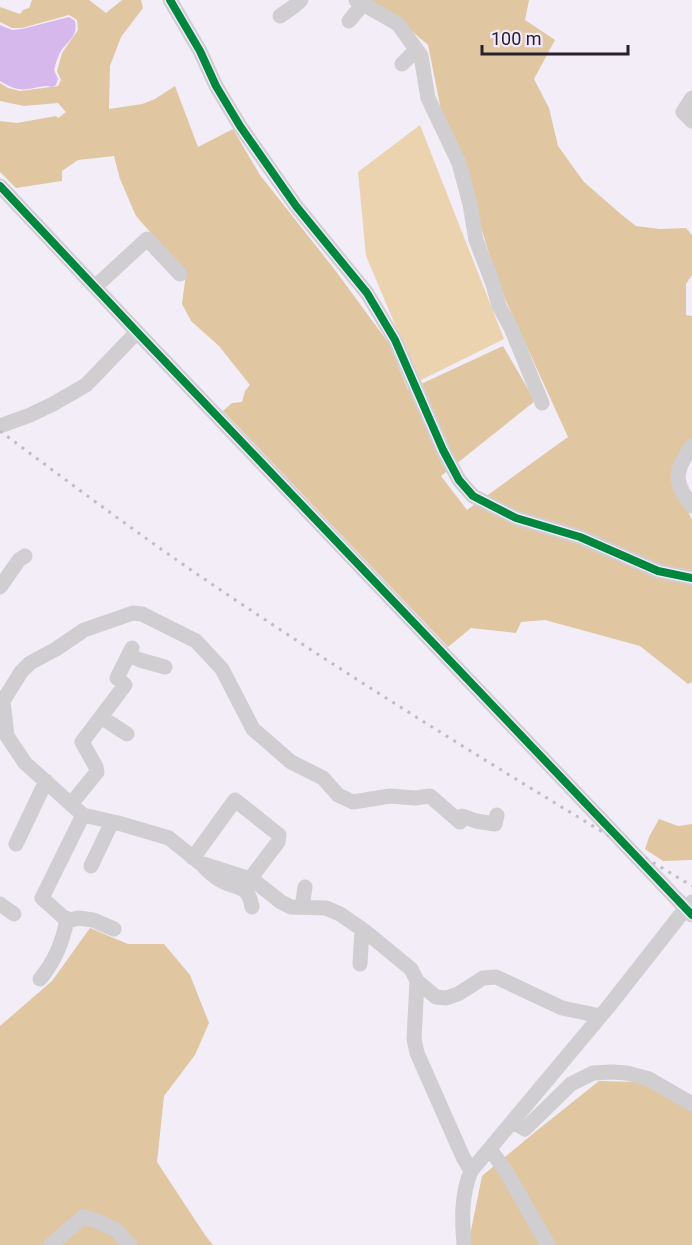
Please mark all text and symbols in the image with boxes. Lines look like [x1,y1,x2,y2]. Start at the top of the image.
scale bar [482,18,628,56]
text: 100 m [491,28,542,49]

